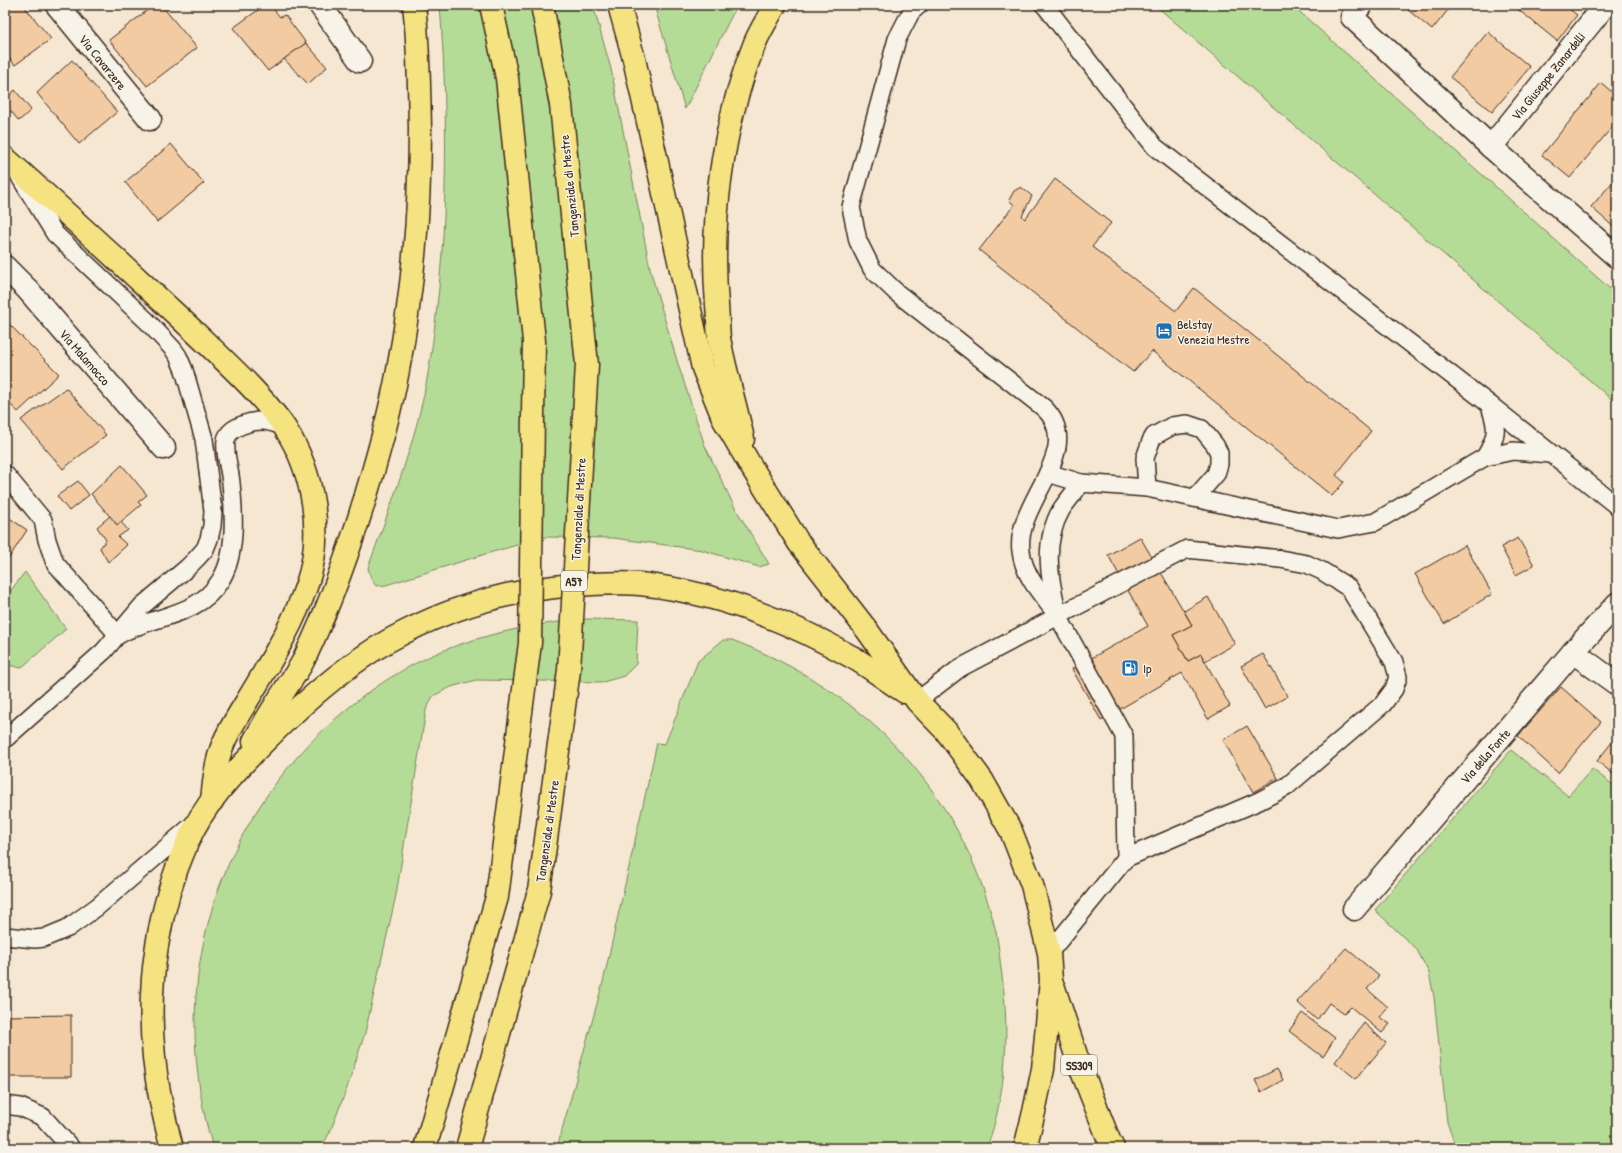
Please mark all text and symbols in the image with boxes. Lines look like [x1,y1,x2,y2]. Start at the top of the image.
street label: Via Giuseppe Zanardelli [1507,28,1589,124]
street label: Via Cavarzere [75,30,131,94]
street label: Tangenziale di Mestre [555,134,583,238]
place label: Belstay Venezia Mestre [1177,315,1250,348]
hotel icon: Belstay Venezia Mestre [1154,321,1174,341]
street label: Via Malamocco [56,325,114,389]
street label: Tangenziale di Mestre [566,457,590,561]
road number: A57 [561,571,587,591]
fuel station icon: Ip [1120,658,1140,678]
place label: Ip [1143,659,1152,677]
street label: Via della Fonte [1456,724,1514,788]
street label: Tangenziale di Mestre [531,779,563,883]
road number: SS309 [1061,1055,1097,1075]

